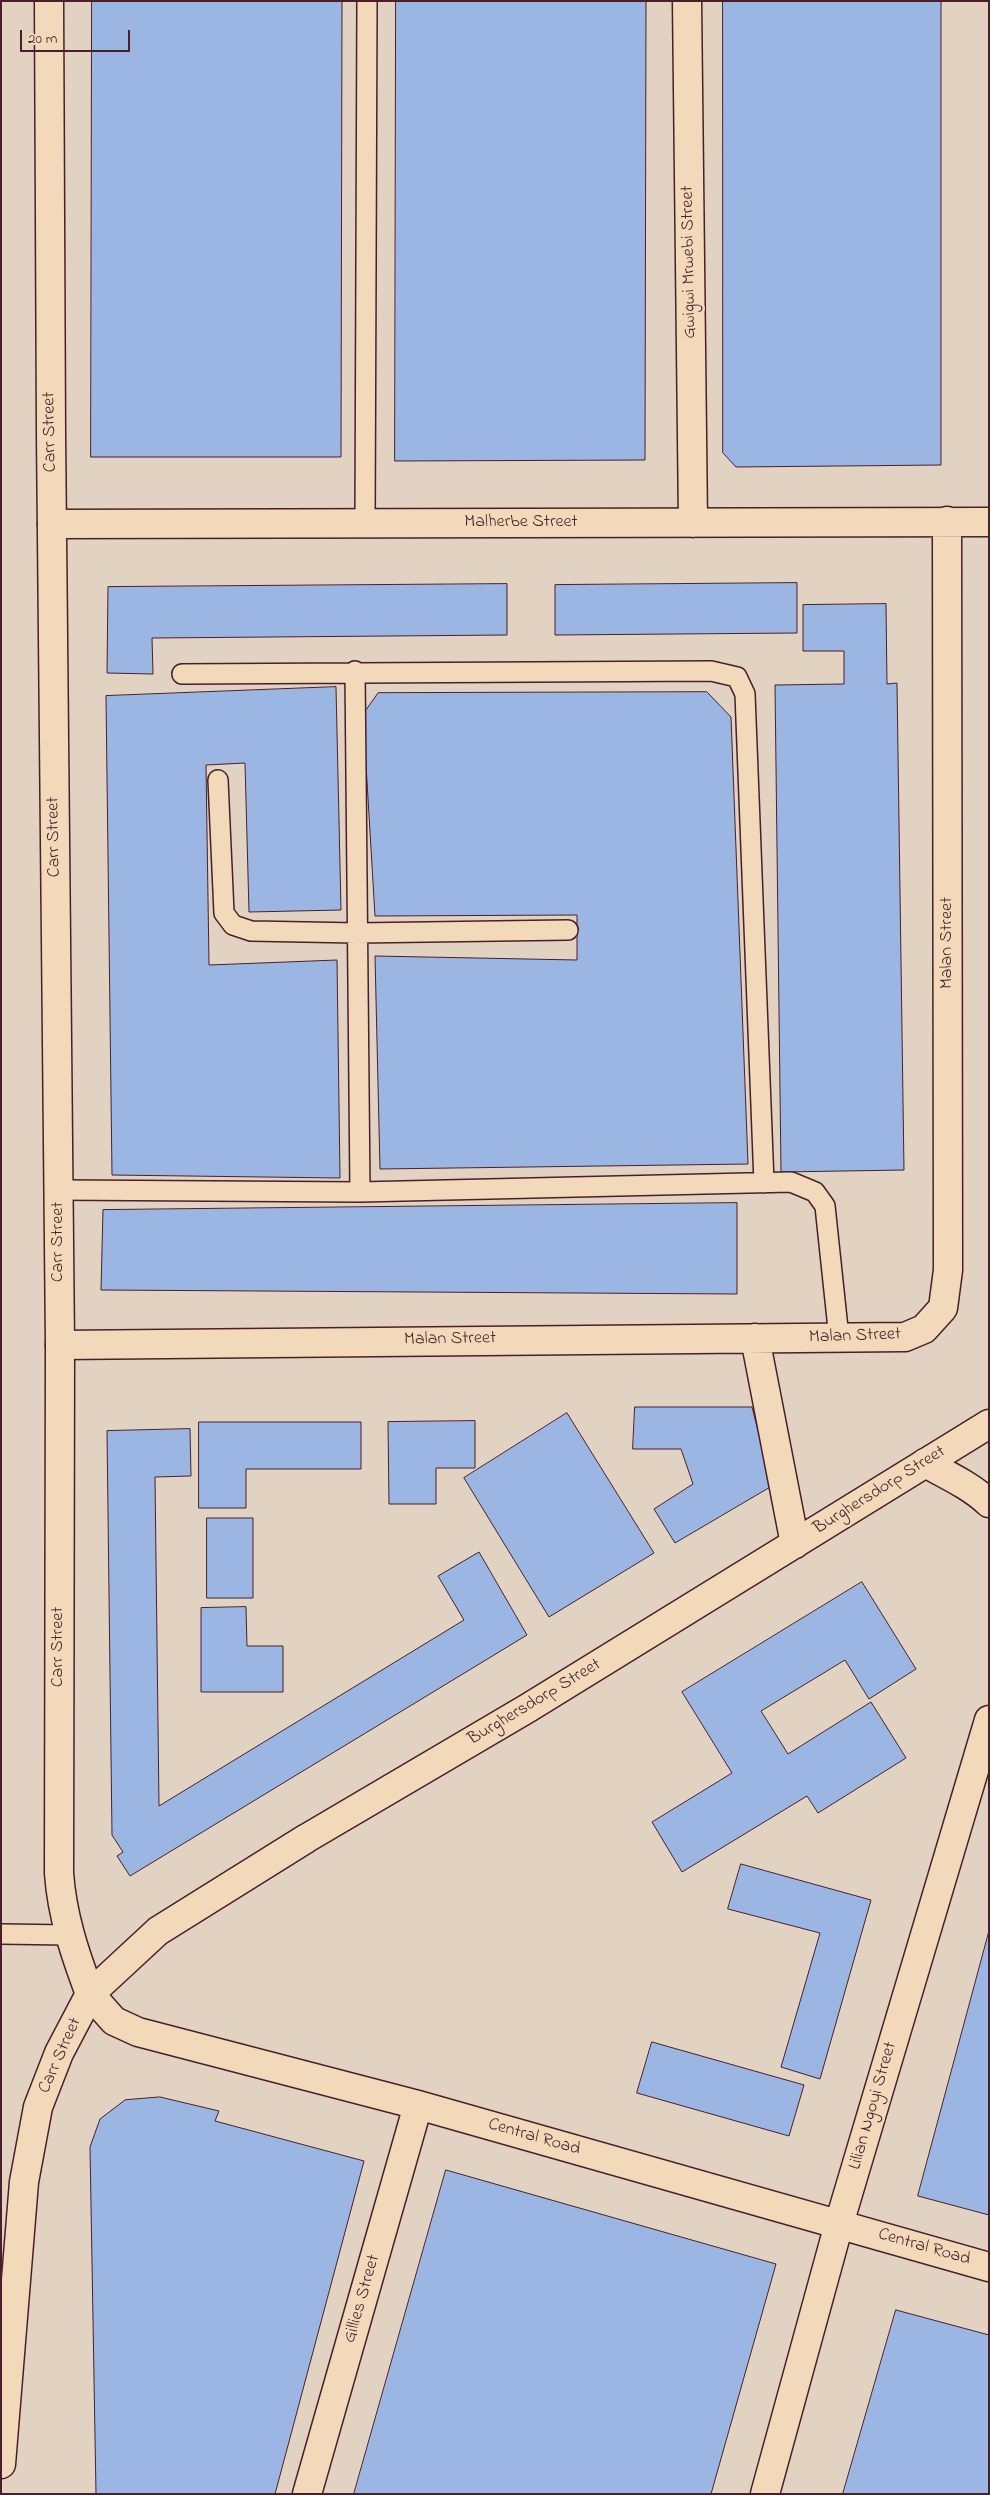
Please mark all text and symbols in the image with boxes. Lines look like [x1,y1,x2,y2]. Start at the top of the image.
scale bar [22,20,132,52]
text: 20 m [28,28,57,50]
street label: Gwigwi Mrwebi Street [678,185,702,339]
street label: Carr Street [39,392,63,472]
street label: Malherbe Street [464,512,578,534]
street label: Carr Street [43,797,67,877]
street label: Malan Street [937,897,959,989]
street label: Carr Street [48,1202,70,1282]
street label: Malan Street [809,1325,901,1349]
street label: Malan Street [404,1328,496,1352]
street label: Burghersdorp Street [810,1442,950,1540]
street label: Carr Street [48,1607,70,1687]
street label: Burghersdorp Street [465,1655,605,1751]
street label: Carr Street [35,2015,87,2097]
street label: Lilian Ngoyi Street [845,2040,903,2172]
street label: Central Road [485,2115,583,2161]
street label: Central Road [875,2225,973,2271]
street label: Gillies Street [340,2252,386,2346]

